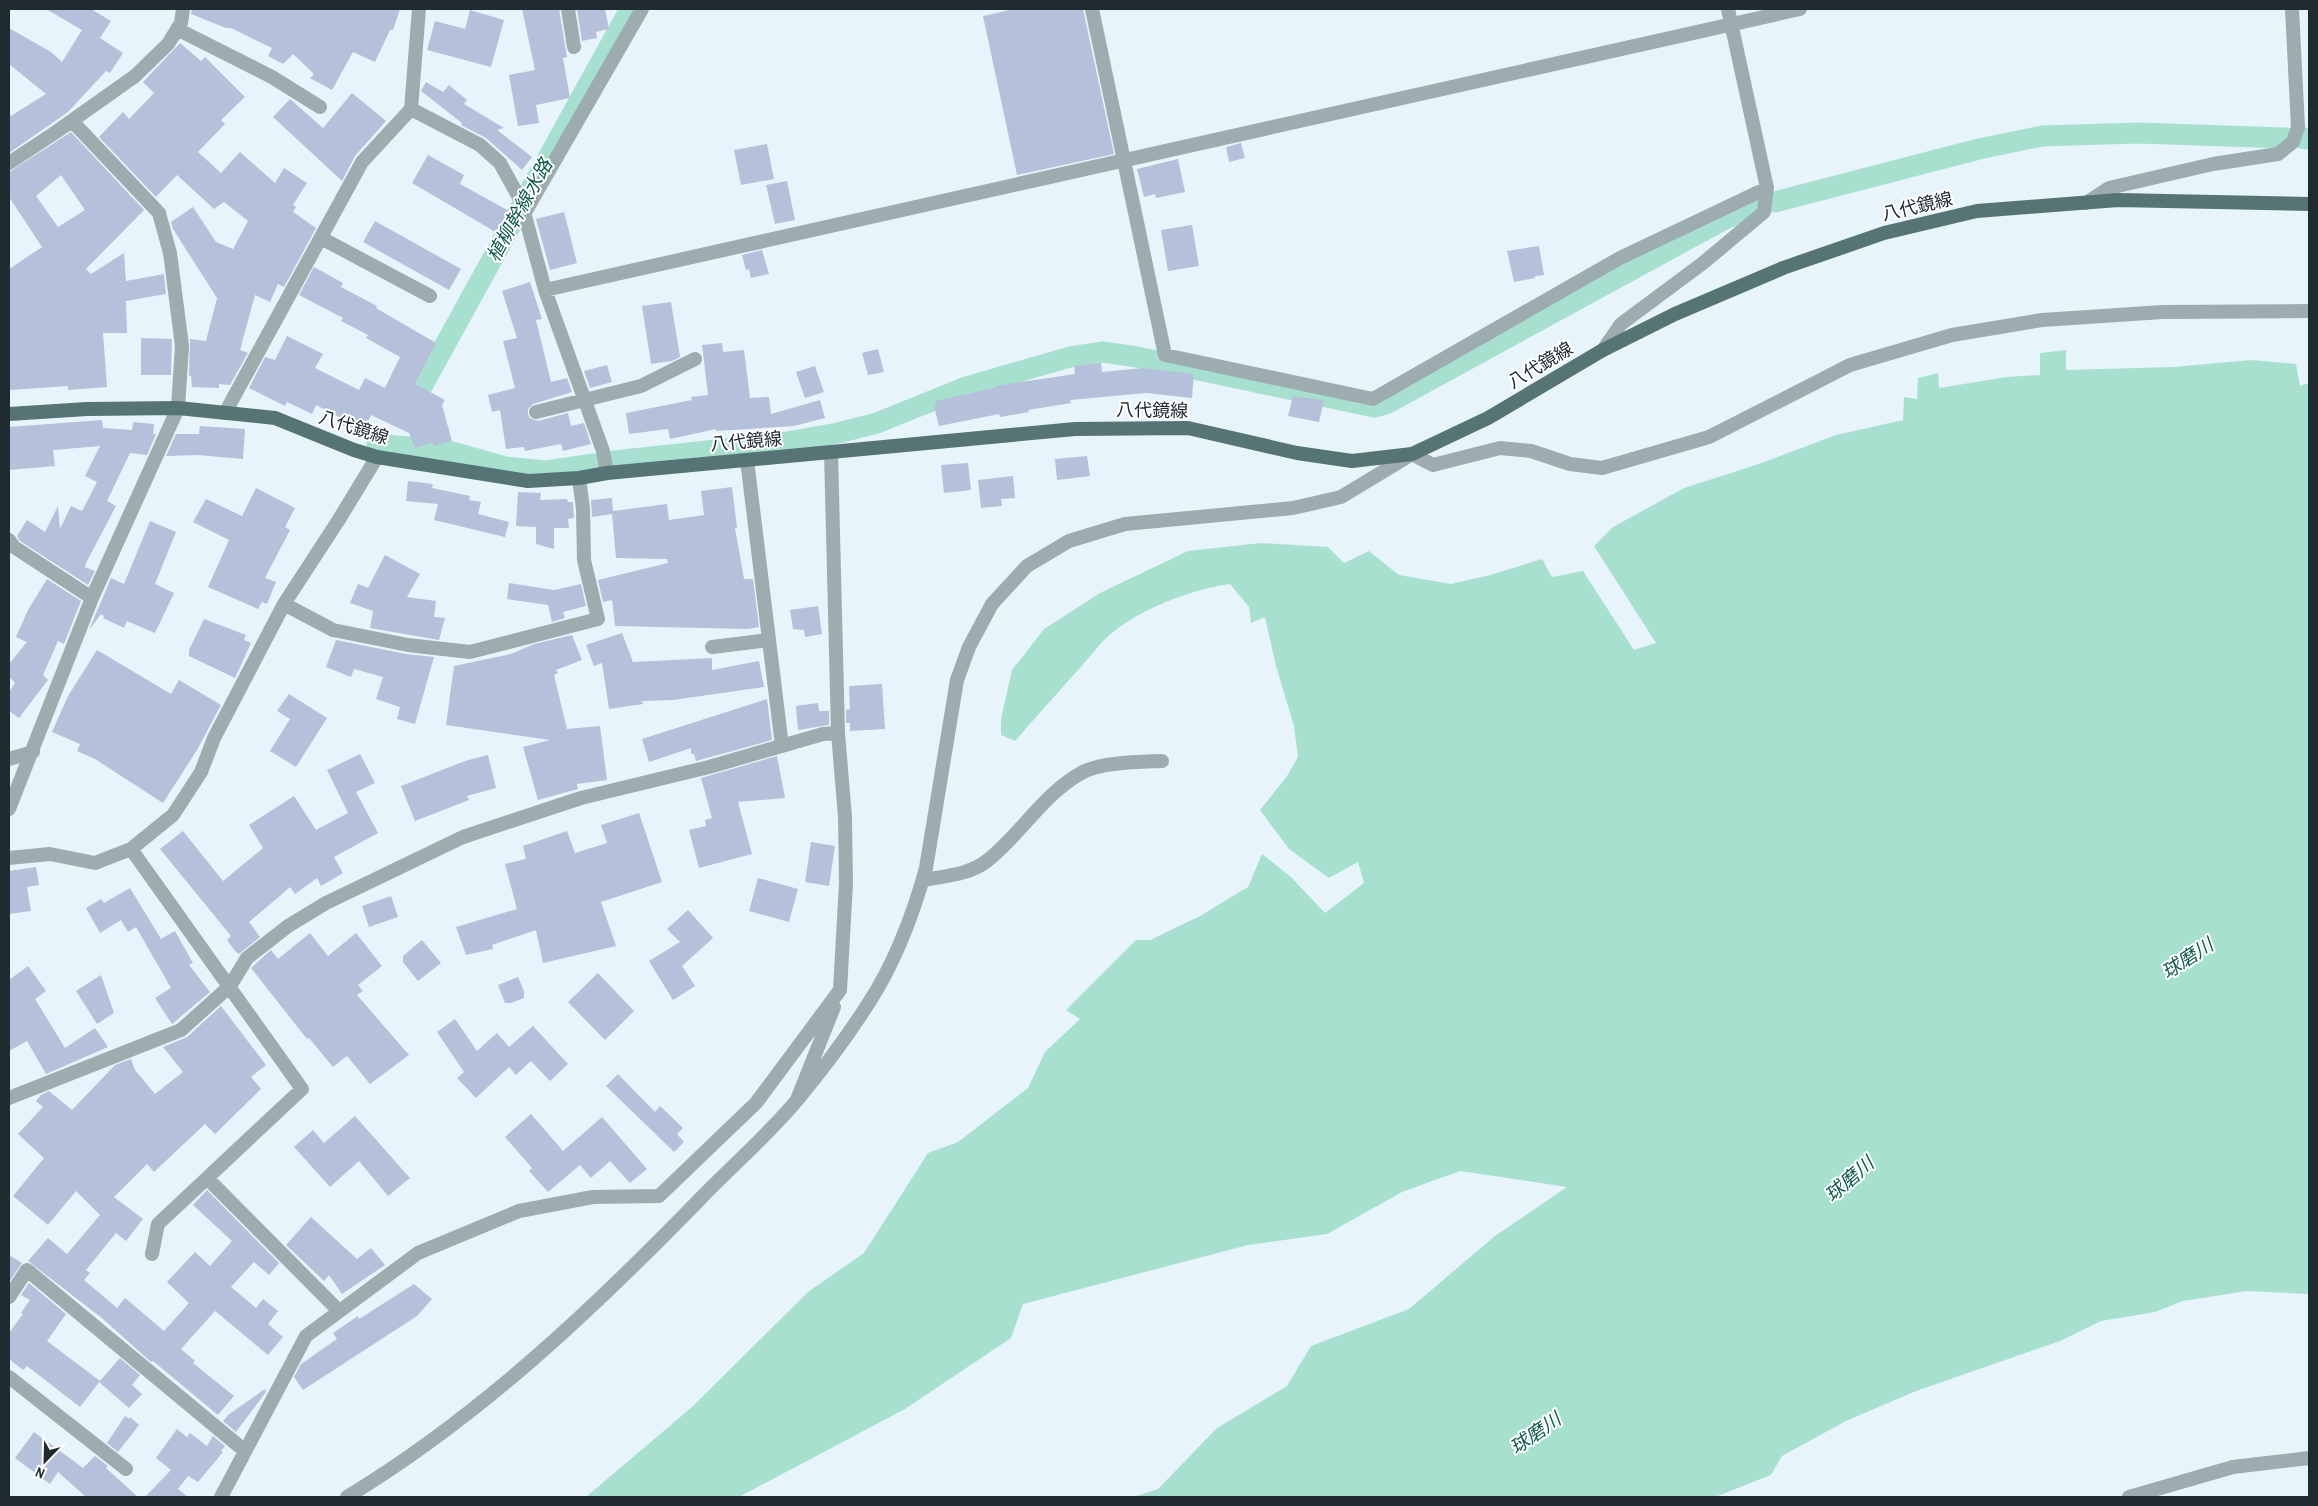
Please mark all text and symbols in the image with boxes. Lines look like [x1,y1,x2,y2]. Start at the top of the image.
water label: 植柳幹線水路 [480,152,559,266]
street label: 八代鏡線 [1879,186,1955,226]
street label: 八代鏡線 [1503,336,1577,394]
street label: 八代鏡線 [1116,397,1188,423]
street label: 八代鏡線 [316,404,392,450]
street label: 八代鏡線 [709,425,783,457]
water label: 球磨川 [2156,930,2220,984]
water label: 球磨川 [1819,1149,1881,1208]
water label: 球磨川 [1504,1405,1567,1460]
north arrow [20,1436,70,1486]
text: N [33,1463,47,1483]

